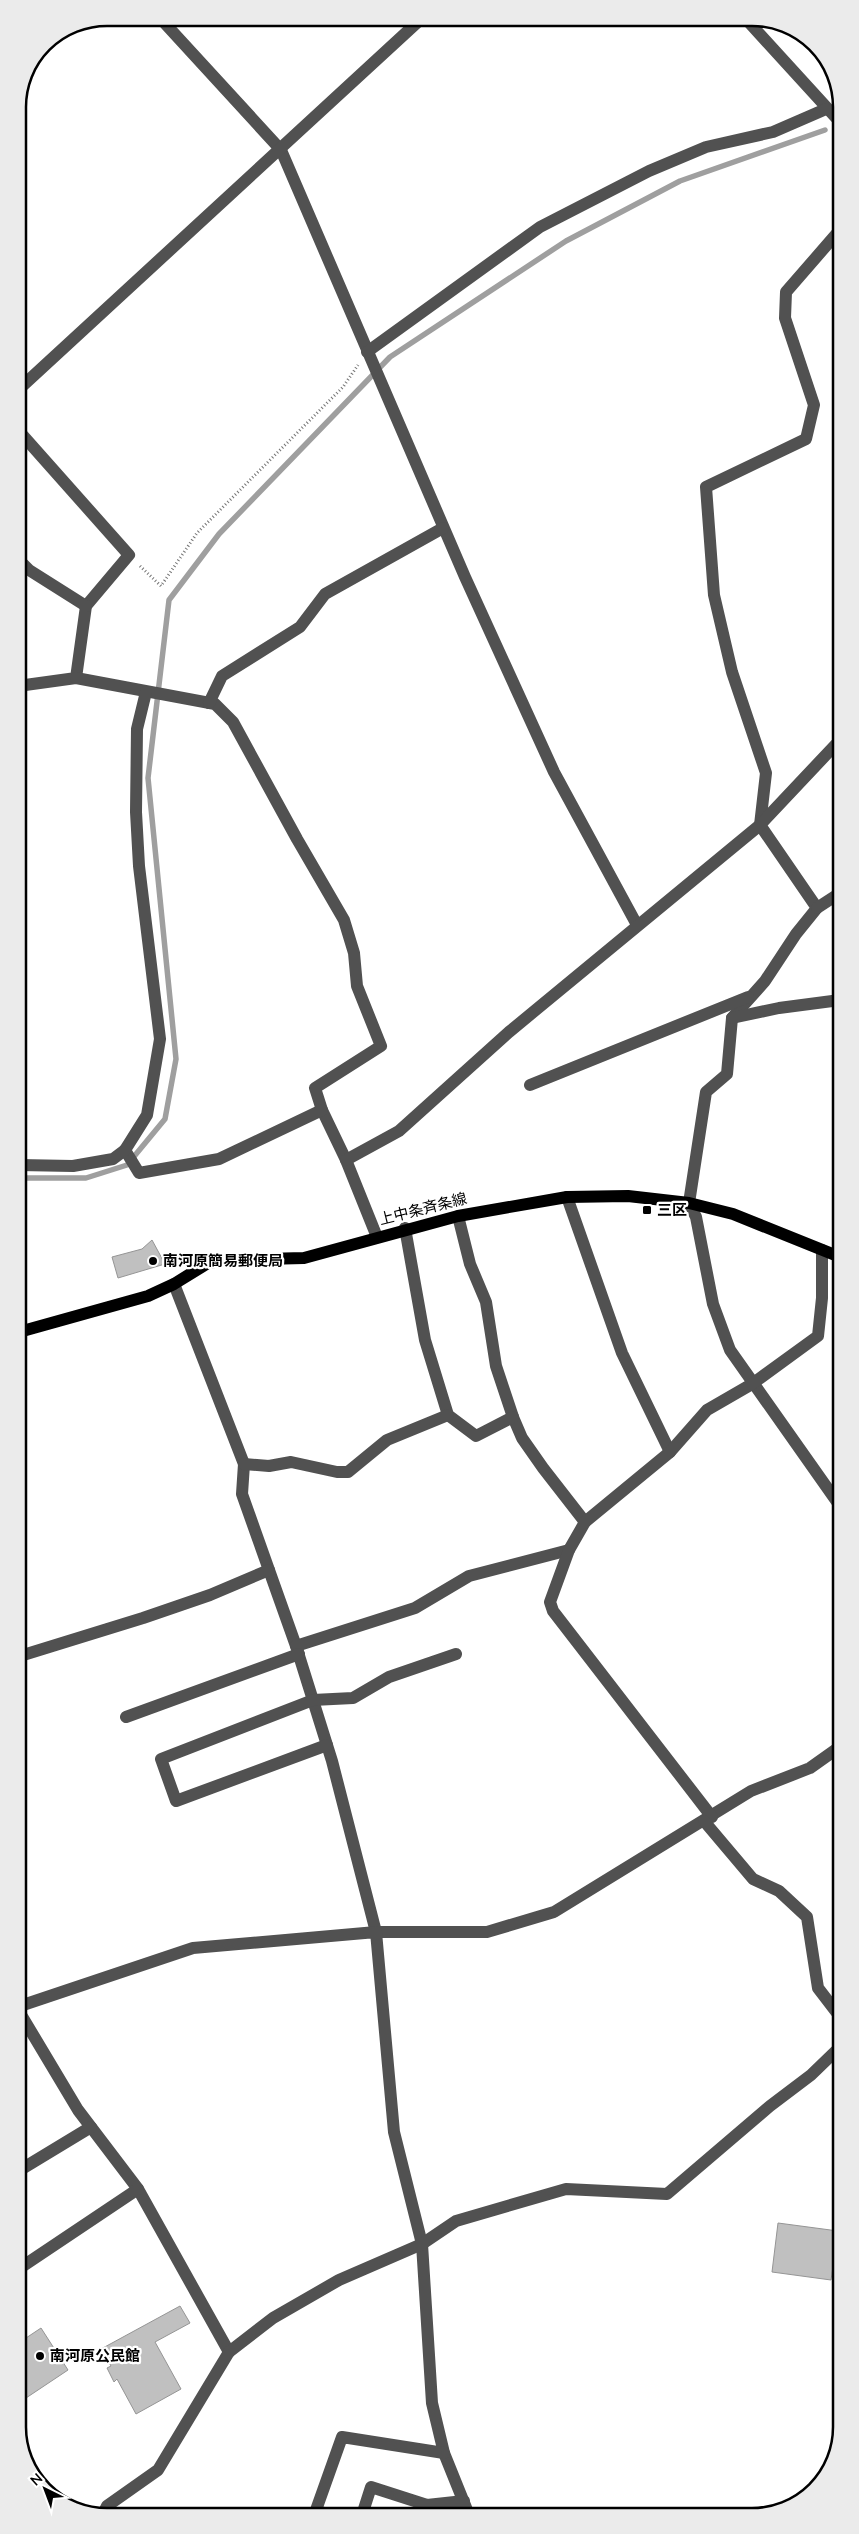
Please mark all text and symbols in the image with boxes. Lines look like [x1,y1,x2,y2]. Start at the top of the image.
street label: 上中条斉条線 [377,1188,469,1230]
place label: 三区 [657,1200,687,1220]
marker: 三区 [641,1204,653,1216]
place label: 南河原簡易郵便局 [163,1251,283,1271]
marker: 南河原簡易郵便局 [147,1255,159,1267]
place label: 南河原公民館 [50,2346,140,2366]
marker: 南河原公民館 [34,2350,46,2362]
north arrow [20,2464,70,2514]
text: N [26,2469,47,2490]

